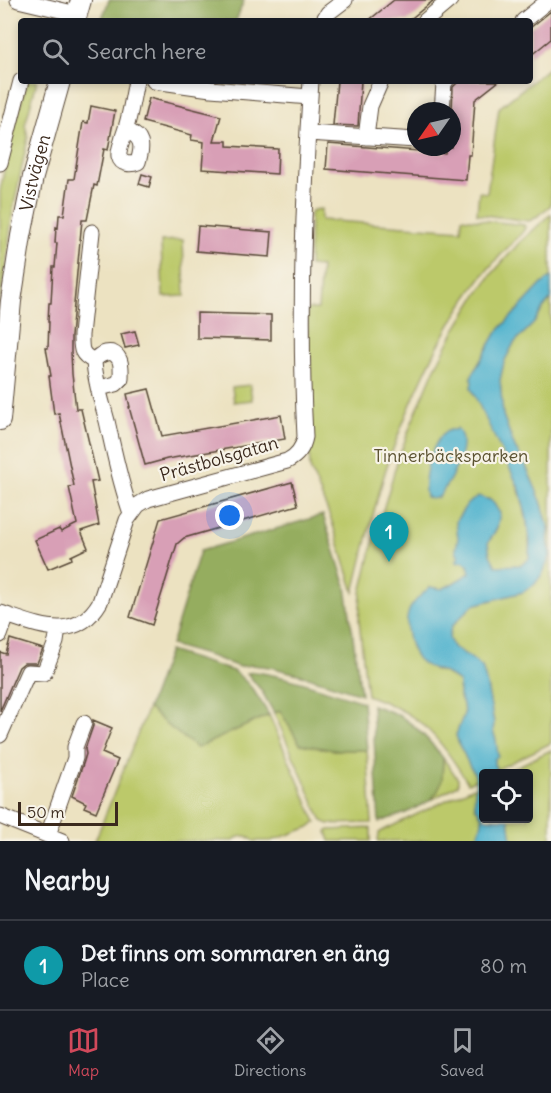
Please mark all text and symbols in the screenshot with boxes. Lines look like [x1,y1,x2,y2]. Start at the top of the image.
search box [18,18,533,84]
icon: search [39,35,72,68]
text: Search here [87,37,206,65]
north arrow [407,102,461,156]
street label: Vistvägen [14,132,55,213]
street label: Prästbolsgatan [157,431,281,486]
park label: Tinnerbäcksparken [373,444,529,467]
your location [215,501,244,530]
pin: 1 [370,512,408,562]
map controls [479,769,533,823]
button: locate [479,769,533,823]
scale bar [18,799,118,826]
text: 50 m [27,802,65,822]
text: Nearby [24,864,110,897]
text: Det finns om sommaren en äng [81,939,390,967]
text: 1 [40,953,47,978]
text: 80 m [480,953,527,978]
text: Place [81,967,129,992]
tab: Map [67,1024,100,1080]
tab: Directions [234,1024,306,1080]
tab: Saved [440,1024,484,1080]

